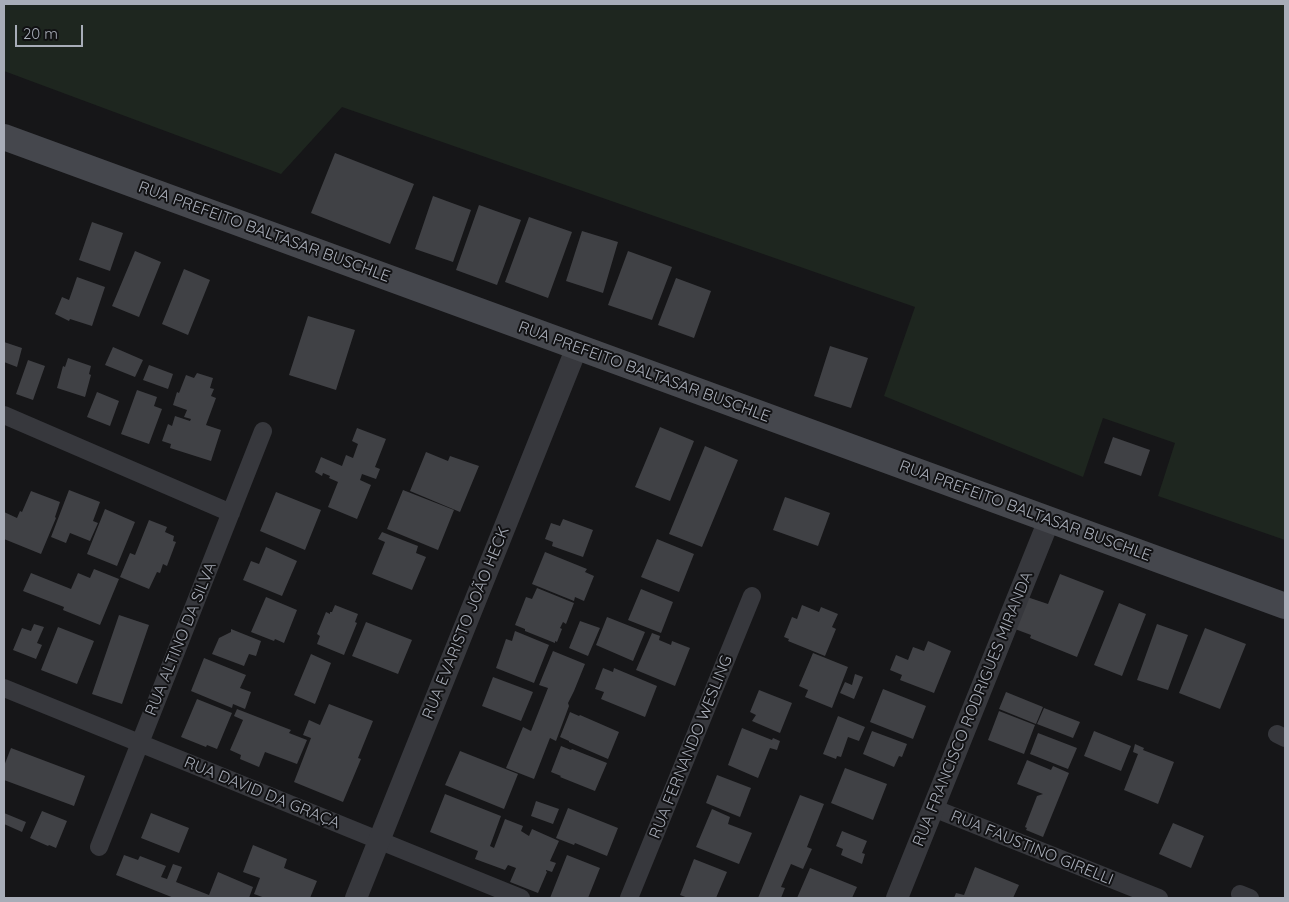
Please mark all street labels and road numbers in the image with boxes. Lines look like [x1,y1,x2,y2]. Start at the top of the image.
street label: RUA PREFEITO BALTASAR BUSCHLE [136,177,392,287]
street label: RUA PREFEITO BALTASAR BUSCHLE [516,317,772,427]
street label: RUA PREFEITO BALTASAR BUSCHLE [897,456,1153,566]
street label: RUA EVARISTO JOÃO HECK [419,524,513,722]
street label: RUA ALTINO DA SILVA [141,559,221,719]
street label: RUA FRANCISCO RODRIGUES MIRANDA [909,569,1037,849]
street label: RUA FERNANDO WESLING [645,653,737,841]
street label: RUA DAVID DA GRAÇA [181,753,343,833]
street label: RUA FAUSTINO GIRELLI [948,807,1116,889]

